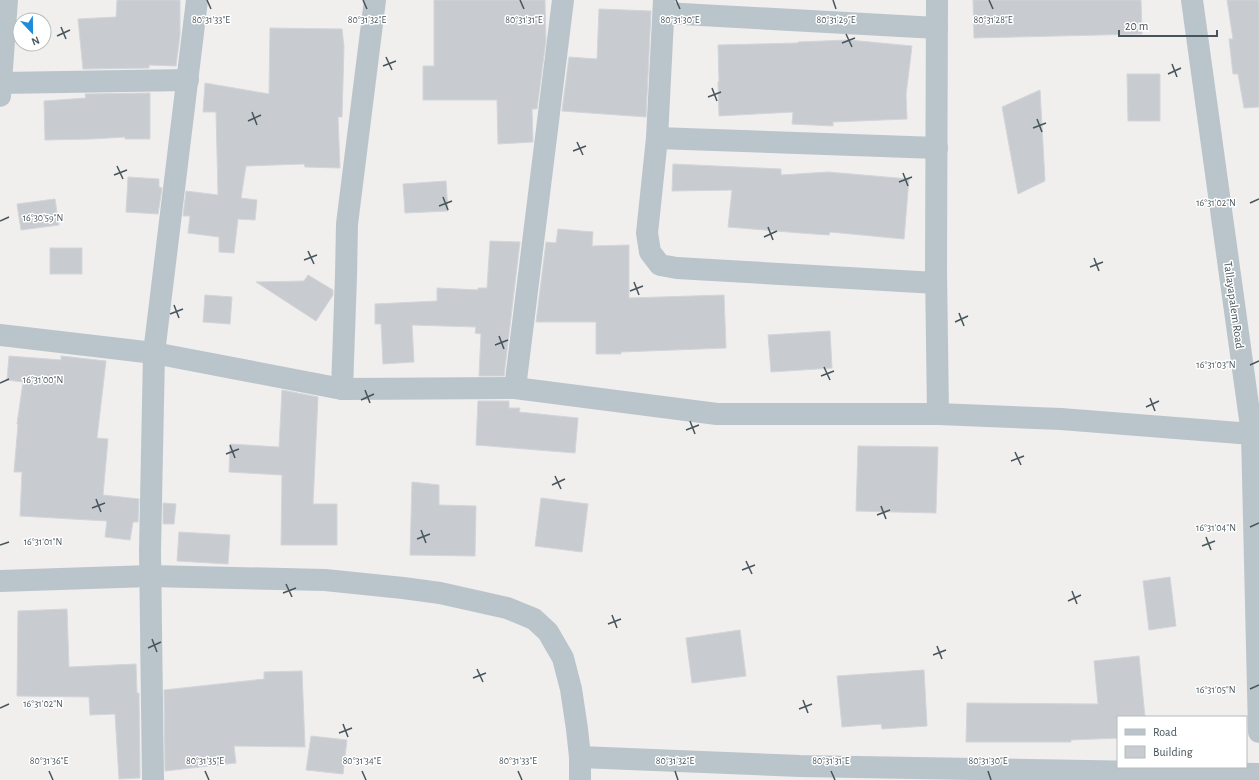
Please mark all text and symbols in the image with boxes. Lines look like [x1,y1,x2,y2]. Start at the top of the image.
north arrow [12,12,52,52]
scale bar [1119,12,1217,38]
text: 80°31'33"E [192,15,230,25]
text: 80°31'32"E [348,15,386,25]
text: 80°31'31"E [505,15,543,25]
text: 80°31'30"E [660,15,700,25]
text: 80°31'29"E [816,15,856,25]
text: 80°31'28"E [973,15,1013,25]
text: 20 m [1125,20,1148,32]
text: N [30,34,41,47]
text: 16°31'02"N [1196,198,1236,208]
text: 16°30'59"N [23,213,63,223]
street label: Tallayapalem Road [1221,261,1246,350]
text: 16°31'03"N [1196,360,1236,370]
text: 16°31'00"N [23,375,63,385]
text: 16°31'04"N [1196,523,1236,533]
text: 16°31'01"N [24,537,62,547]
text: 16°31'05"N [1196,685,1236,695]
text: 16°31'02"N [23,699,63,709]
legend [1117,716,1247,768]
text: Road [1153,726,1177,738]
text: Building [1153,746,1193,758]
text: 80°31'36"E [30,756,68,766]
text: 80°31'35"E [186,756,224,766]
text: 80°31'34"E [343,756,382,766]
text: 80°31'33"E [499,756,537,766]
text: 80°31'32"E [656,756,694,766]
text: 80°31'31"E [812,756,850,766]
text: 80°31'30"E [968,756,1008,766]

